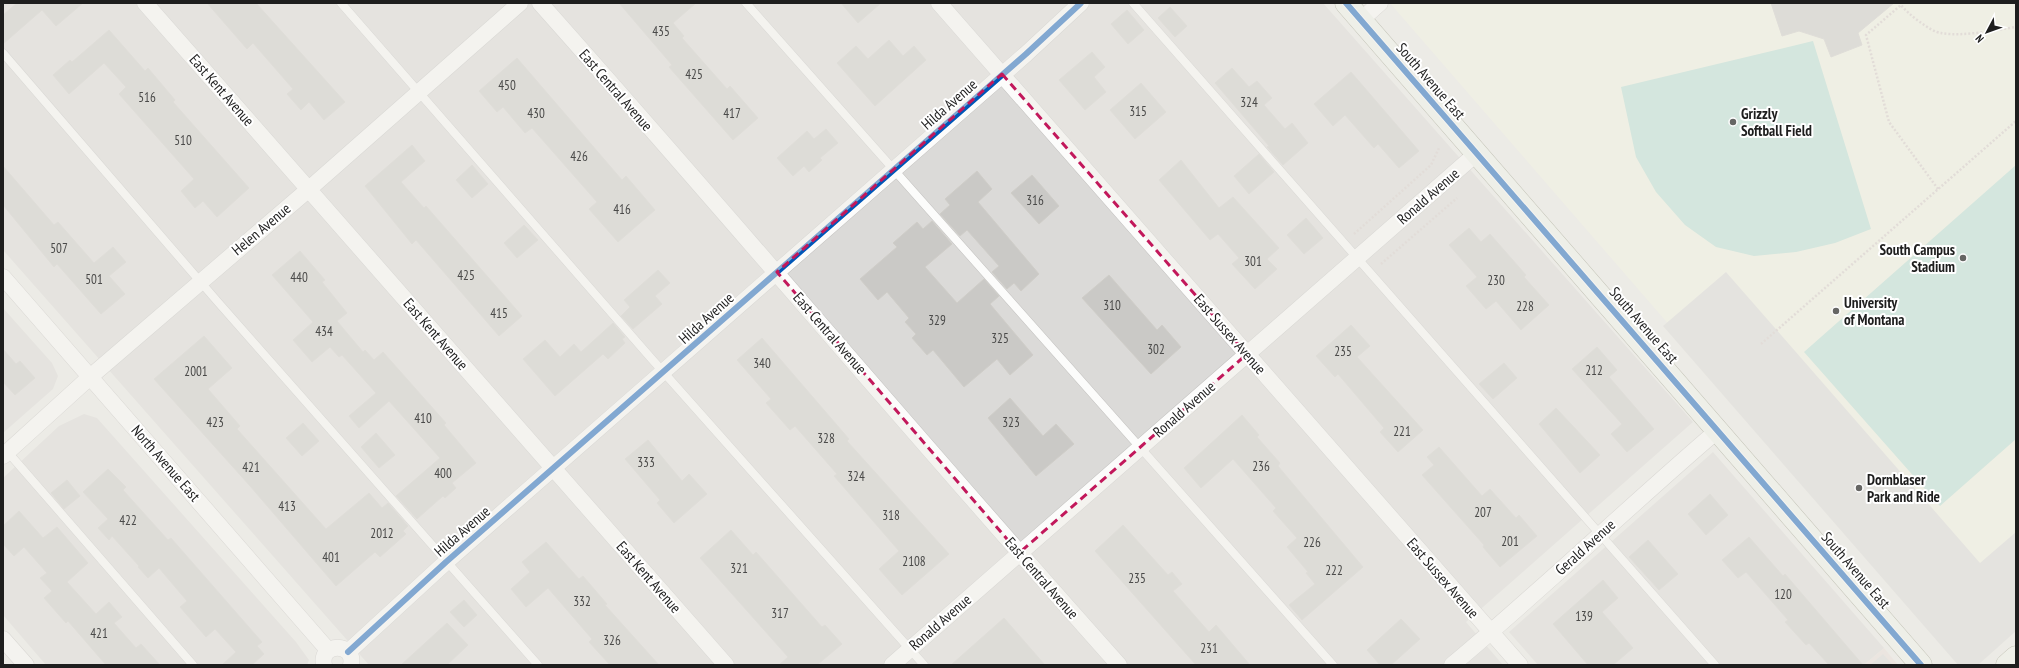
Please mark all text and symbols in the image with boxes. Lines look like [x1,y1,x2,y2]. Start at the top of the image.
north arrow [1967,12,2007,52]
house number: 435 [652,23,670,40]
text: N [1972,32,1987,45]
street label: South Avenue East [1392,39,1470,123]
street label: East Central Avenue [575,45,657,135]
street label: East Kent Avenue [186,50,258,130]
house number: 425 [685,66,703,83]
street label: Hilda Avenue [917,75,981,133]
house number: 450 [498,77,516,94]
house number: 516 [138,89,156,106]
house number: 324 [1240,94,1258,111]
house number: 315 [1129,103,1147,120]
place label: Grizzly Softball Field [1741,104,1812,140]
house number: 430 [527,105,545,122]
house number: 417 [723,105,741,122]
marker: Grizzly Softball Field [1728,117,1738,127]
house number: 510 [174,132,192,149]
house number: 426 [570,148,588,165]
street label: Ronald Avenue [1393,164,1463,228]
house number: 316 [1026,192,1044,209]
street label: Helen Avenue [228,199,294,259]
house number: 416 [613,201,631,218]
house number: 507 [50,240,68,257]
place label: South Campus Stadium [1880,240,1955,276]
house number: 301 [1244,253,1262,270]
marker: South Campus Stadium [1958,253,1968,263]
house number: 425 [457,267,475,284]
house number: 440 [290,269,308,286]
house number: 501 [85,271,103,288]
house number: 230 [1487,272,1505,289]
street label: South Avenue East [1605,283,1683,367]
street label: Hilda Avenue [674,288,738,348]
street label: East Central Avenue [789,288,871,378]
street label: East Sussex Avenue [1190,290,1270,378]
place label: University of Montana [1844,293,1904,329]
street label: East Kent Avenue [400,294,472,374]
house number: 310 [1103,297,1121,314]
house number: 228 [1516,298,1534,315]
house number: 415 [490,305,508,322]
marker: University of Montana [1831,306,1841,316]
house number: 329 [928,312,946,329]
house number: 434 [315,323,333,340]
house number: 325 [991,330,1009,347]
house number: 302 [1147,341,1165,358]
house number: 235 [1334,343,1352,360]
house number: 340 [753,355,771,372]
house number: 212 [1585,362,1603,379]
house number: 2001 [184,363,208,380]
street label: Ronald Avenue [1149,377,1219,441]
house number: 410 [414,410,432,427]
house number: 423 [206,414,224,431]
house number: 323 [1002,414,1020,431]
street label: North Avenue East [128,421,204,505]
house number: 221 [1393,423,1411,440]
house number: 328 [817,430,835,447]
house number: 333 [637,454,655,471]
house number: 236 [1252,458,1270,475]
house number: 421 [242,459,260,476]
house number: 400 [434,465,452,482]
house number: 324 [847,468,865,485]
place label: Dornblaser Park and Ride [1867,470,1940,506]
marker: Dornblaser Park and Ride [1854,483,1864,493]
house number: 413 [278,498,296,515]
street label: Hilda Avenue [430,502,494,560]
house number: 207 [1474,504,1492,521]
house number: 318 [882,507,900,524]
house number: 422 [119,512,137,529]
street label: Gerald Avenue [1551,515,1619,579]
house number: 2012 [370,525,394,542]
street label: South Avenue East [1817,528,1895,612]
street label: East Central Avenue [1001,533,1083,623]
house number: 201 [1501,533,1519,550]
house number: 226 [1303,534,1321,551]
street label: East Sussex Avenue [1403,534,1483,622]
street label: East Kent Avenue [613,537,685,617]
house number: 401 [322,549,340,566]
house number: 2108 [902,553,926,570]
house number: 321 [730,560,748,577]
house number: 222 [1325,562,1343,579]
house number: 235 [1128,570,1146,587]
house number: 120 [1774,586,1792,603]
street label: Ronald Avenue [905,590,975,654]
house number: 332 [573,593,591,610]
house number: 317 [771,605,789,622]
house number: 139 [1575,608,1593,625]
house number: 421 [90,625,108,642]
house number: 326 [603,632,621,649]
house number: 231 [1200,640,1218,657]

